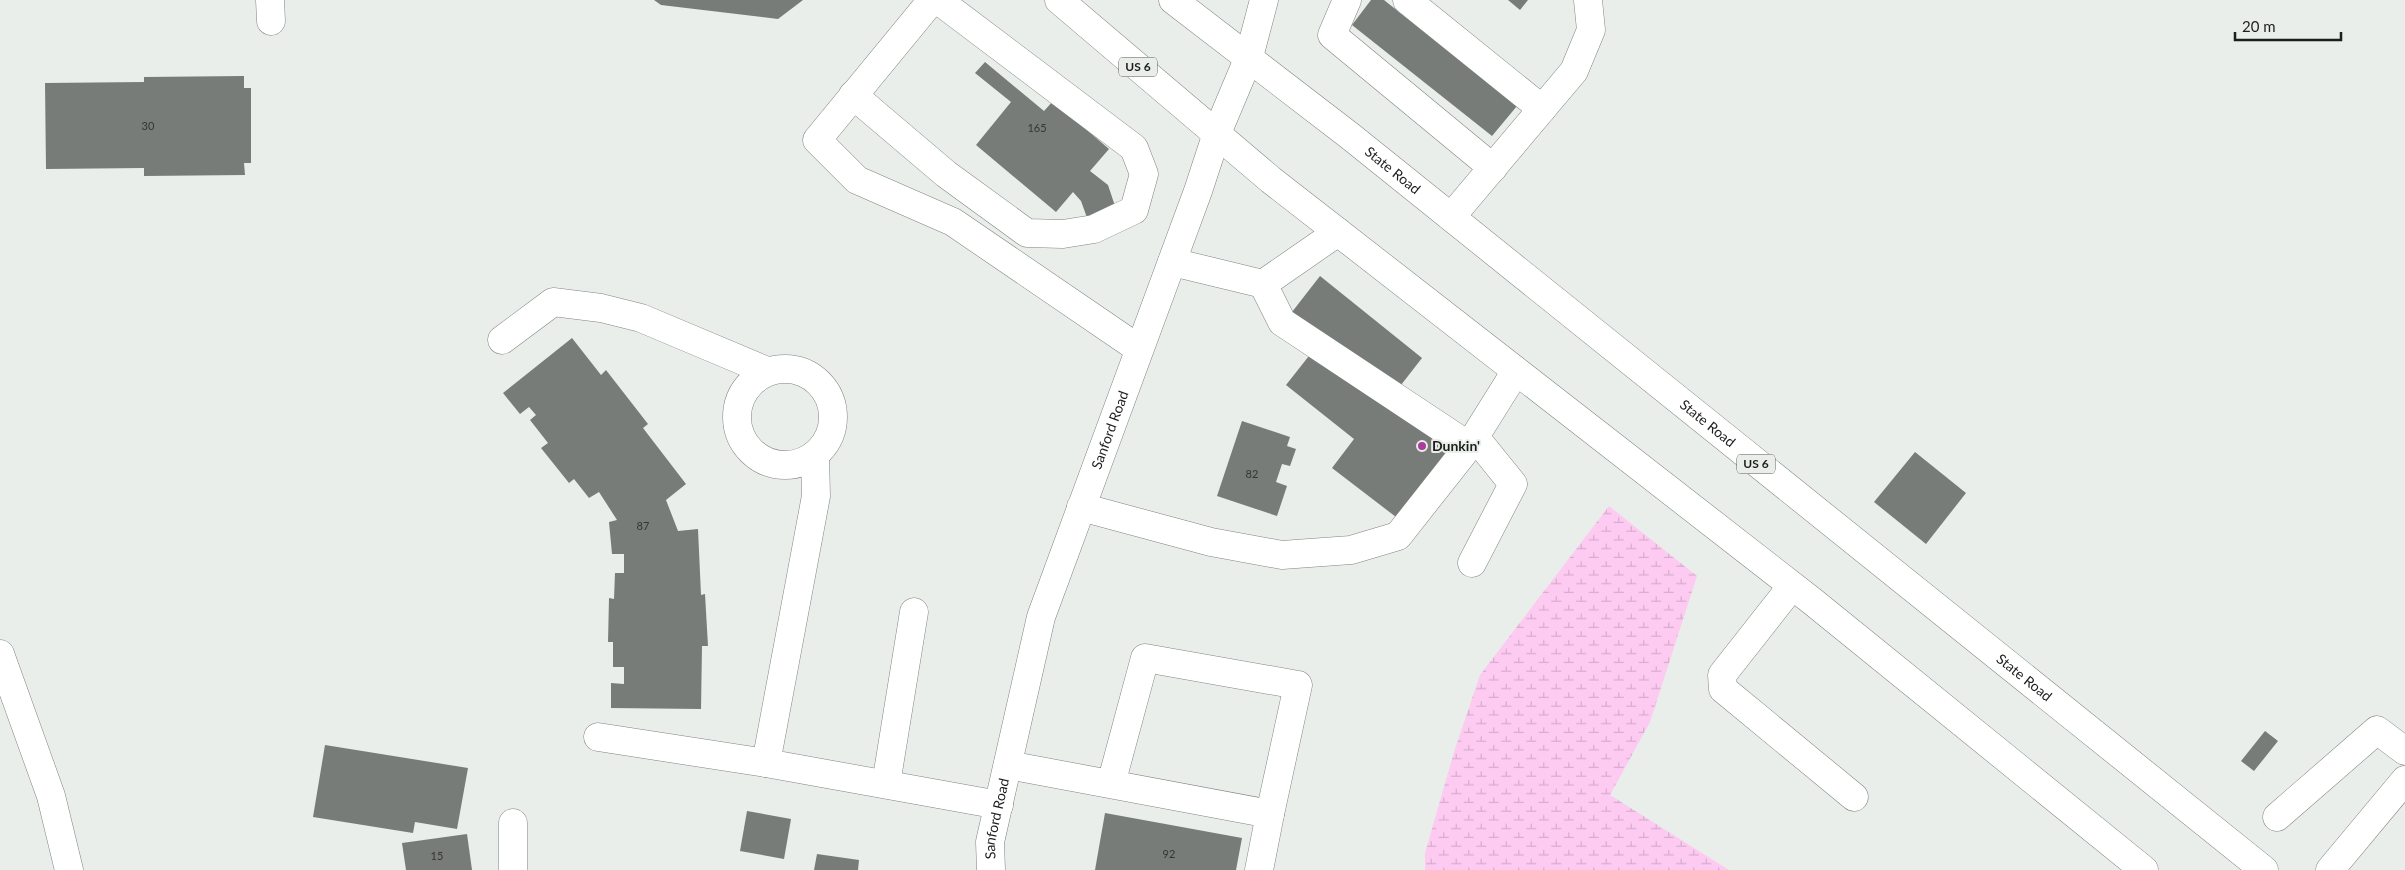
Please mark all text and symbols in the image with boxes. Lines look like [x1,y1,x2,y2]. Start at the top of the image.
scale bar [2235,10,2341,42]
text: 20 m [2242,17,2276,35]
road number: US 6 [1119,58,1157,76]
house number: 30 [142,119,155,132]
house number: 165 [1027,121,1047,134]
street label: State Road [1362,143,1424,197]
street label: Sanford Road [1087,388,1132,471]
street label: State Road [1677,396,1739,450]
place label: Dunkin' [1432,437,1480,454]
marker: Dunkin' [1416,440,1428,452]
road number: US 6 [1737,454,1775,474]
house number: 82 [1246,467,1258,480]
house number: 87 [637,519,649,532]
street label: State Road [1993,650,2056,704]
street label: Sanford Road [981,777,1012,859]
house number: 92 [1163,847,1175,860]
house number: 15 [431,849,443,862]

